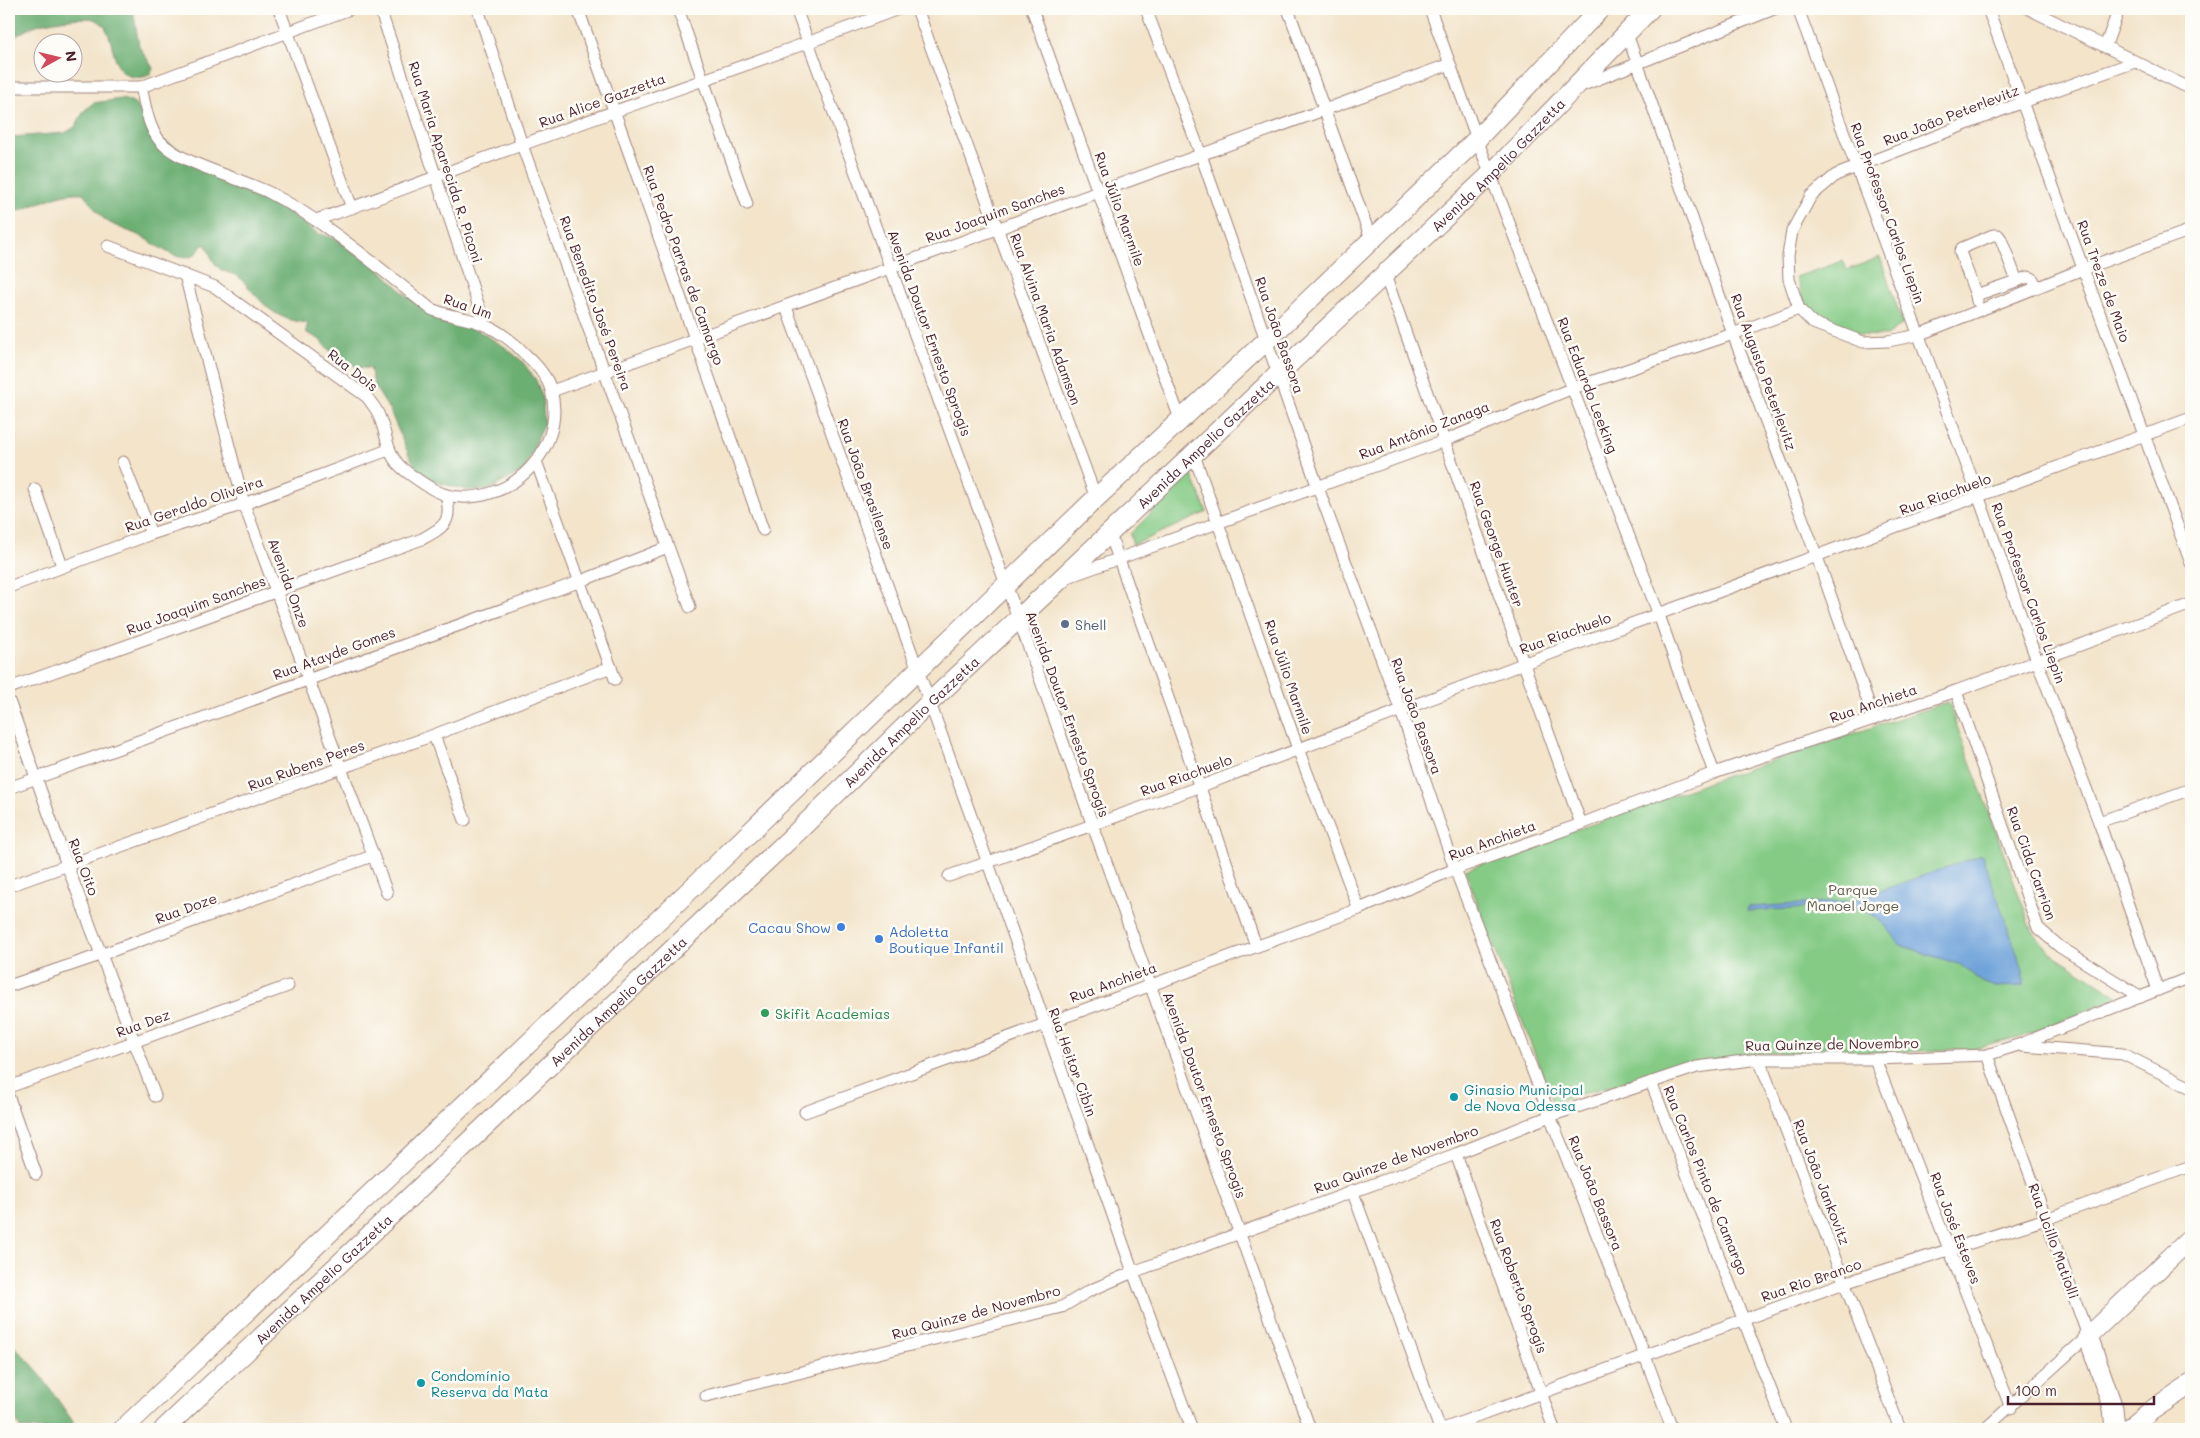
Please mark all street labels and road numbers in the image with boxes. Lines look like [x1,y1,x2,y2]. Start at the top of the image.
street label: Rua Maria Aparecida R. Piconi [404,59,488,265]
street label: Rua Alice Gazzetta [536,68,668,132]
street label: Rua João Peterlevitz [1880,80,2022,150]
street label: Avenida Ampelio Gazzetta [1427,94,1569,235]
street label: Rua Professor Carlos Liepin [1846,120,1930,306]
street label: Rua Júlio Marmile [1091,149,1149,269]
street label: Rua Pedro Parras de Camargo [639,163,729,367]
street label: Rua Joaquim Sanches [923,179,1067,247]
street label: Rua Benedito José Pereira [556,213,636,393]
street label: Rua Treze de Maio [2073,217,2135,345]
street label: Avenida Doutor Ernesto Sprogis [884,227,976,439]
street label: Rua Alvina Maria Adamson [1006,231,1086,407]
street label: Rua João Bassora [1251,274,1309,396]
street label: Rua Um [441,289,495,323]
street label: Rua Augusto Peterlevitz [1727,291,1801,453]
street label: Rua Eduardo Leeking [1553,314,1623,456]
street label: Rua Dois [324,344,382,396]
street label: Avenida Ampelio Gazzetta [1133,374,1278,512]
street label: Rua Antônio Zanaga [1356,396,1492,464]
street label: Rua João Brasilense [833,416,899,552]
street label: Rua Riachuelo [1897,469,1993,519]
street label: Rua Geraldo Oliveira [122,471,266,537]
street label: Rua George Hunter [1465,478,1529,610]
street label: Rua Professor Carlos Liepin [1987,500,2071,686]
street label: Avenida Onze [264,536,314,630]
street label: Rua Joaquim Sanches [124,571,268,639]
street label: Avenida Doutor Ernesto Sprogis [1022,608,1114,820]
street label: Rua Riachuelo [1517,608,1613,658]
street label: Rua Júlio Marmile [1260,617,1318,737]
street label: Rua Atayde Gomes [270,622,398,684]
street label: Avenida Ampelio Gazzetta [839,651,983,791]
street label: Rua João Bassora [1387,655,1447,777]
street label: Rua Anchieta [1827,679,1919,727]
street label: Rua Rubens Peres [245,735,367,795]
street label: Rua Riachuelo [1138,750,1234,800]
street label: Rua Cida Carrion [2003,804,2061,922]
street label: Rua Anchieta [1446,815,1538,865]
street label: Rua Oito [64,836,104,898]
street label: Rua Doze [153,888,219,928]
street label: Avenida Ampelio Gazzetta [545,932,691,1070]
street label: Rua Anchieta [1067,957,1159,1007]
street label: Avenida Doutor Ernesto Sprogis [1159,989,1251,1201]
street label: Rua Dez [113,1004,173,1041]
street label: Rua Heitor Cibin [1045,1005,1101,1119]
street label: Rua Quinze de Novembro [1745,1033,1919,1055]
street label: Rua Carlos Pinto de Camargo [1659,1083,1753,1277]
street label: Rua João Jankovitz [1789,1117,1855,1248]
street label: Rua Quinze de Novembro [1311,1120,1481,1198]
street label: Rua João Bassora [1564,1133,1628,1253]
street label: Rua José Esteves [1926,1169,1986,1287]
street label: Rua Ucillo Matiolli [2024,1181,2084,1301]
street label: Avenida Ampelio Gazzetta [251,1209,396,1348]
street label: Rua Roberto Sprogis [1486,1216,1552,1356]
street label: Rua Rio Branco [1758,1254,1864,1306]
street label: Rua Quinze de Novembro [890,1280,1062,1344]

